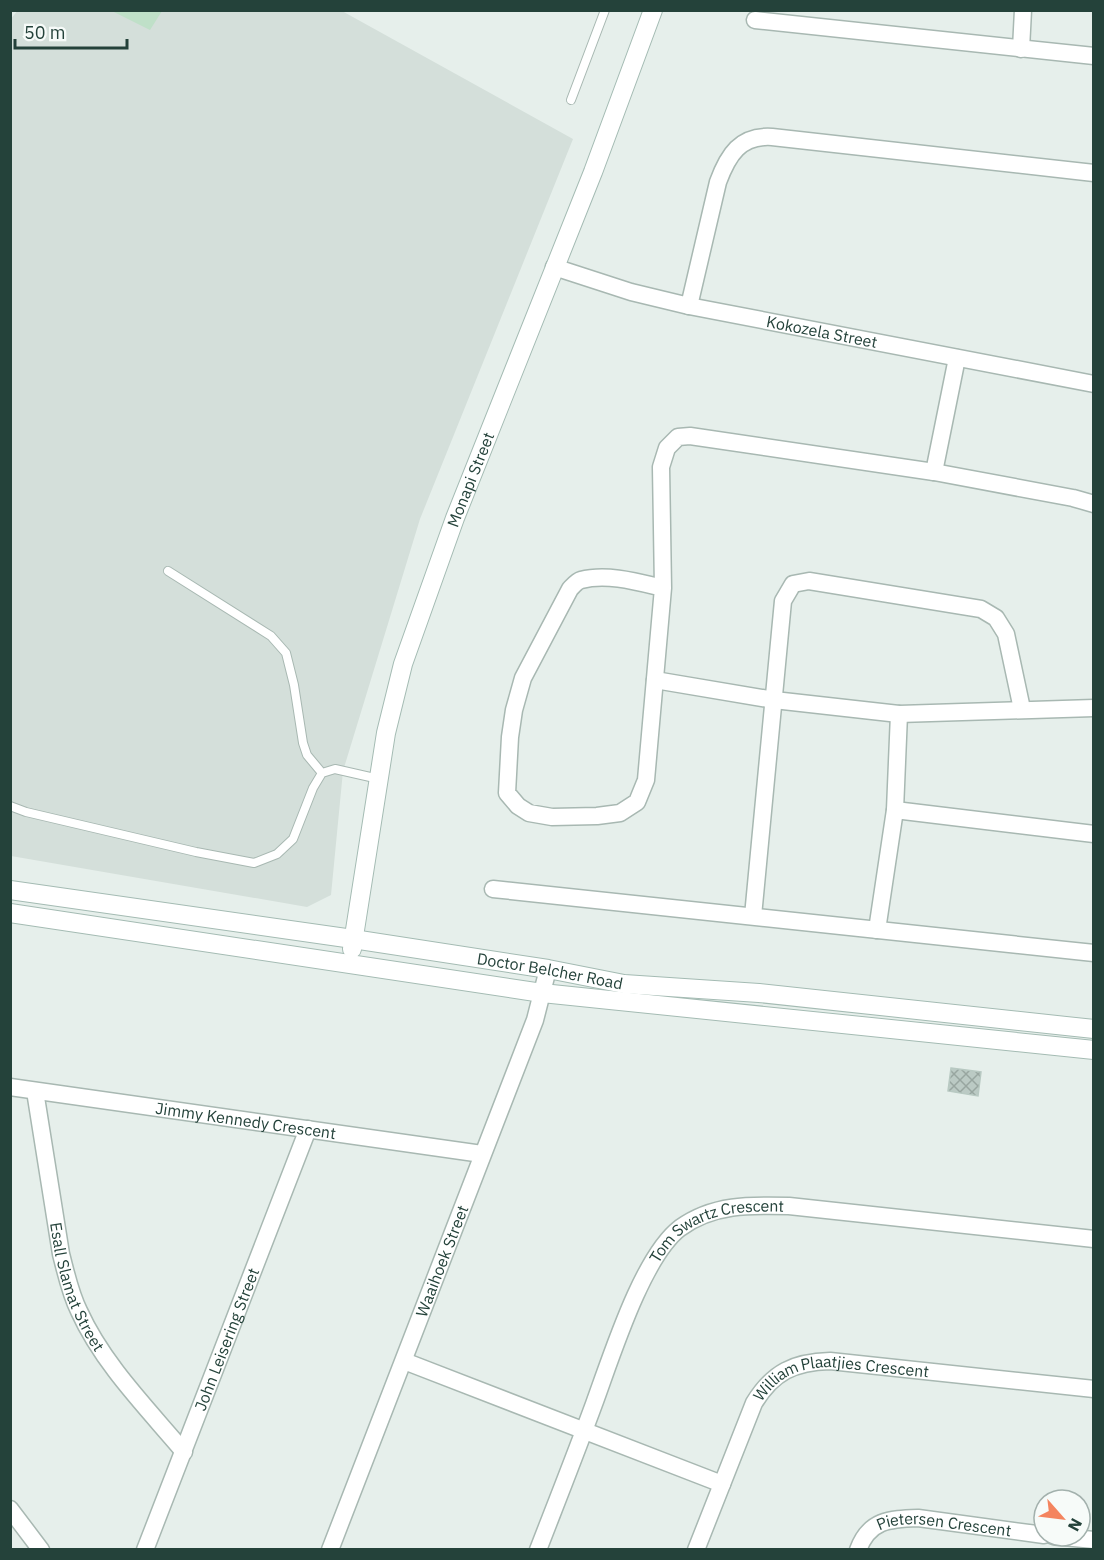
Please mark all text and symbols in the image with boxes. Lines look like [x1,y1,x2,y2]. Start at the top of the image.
scale bar [15,12,128,50]
text: 50 m [24,21,66,44]
street label: Kokozela Street [765,311,879,352]
street label: Monapi Street [443,429,498,530]
street label: Doctor Belcher Road [476,948,625,994]
street label: Jimmy Kennedy Crescent [154,1098,337,1143]
street label: Tom Swartz Crescent [645,1196,784,1266]
street label: Waaihoek Street [411,1202,472,1320]
street label: Esall Slamat Street [46,1221,109,1355]
street label: John Leisering Street [190,1265,263,1414]
street label: William Plaatjies Crescent [748,1351,930,1405]
north arrow [1032,1488,1092,1548]
street label: Pietersen Crescent [873,1508,1013,1540]
text: N [1064,1515,1087,1535]

